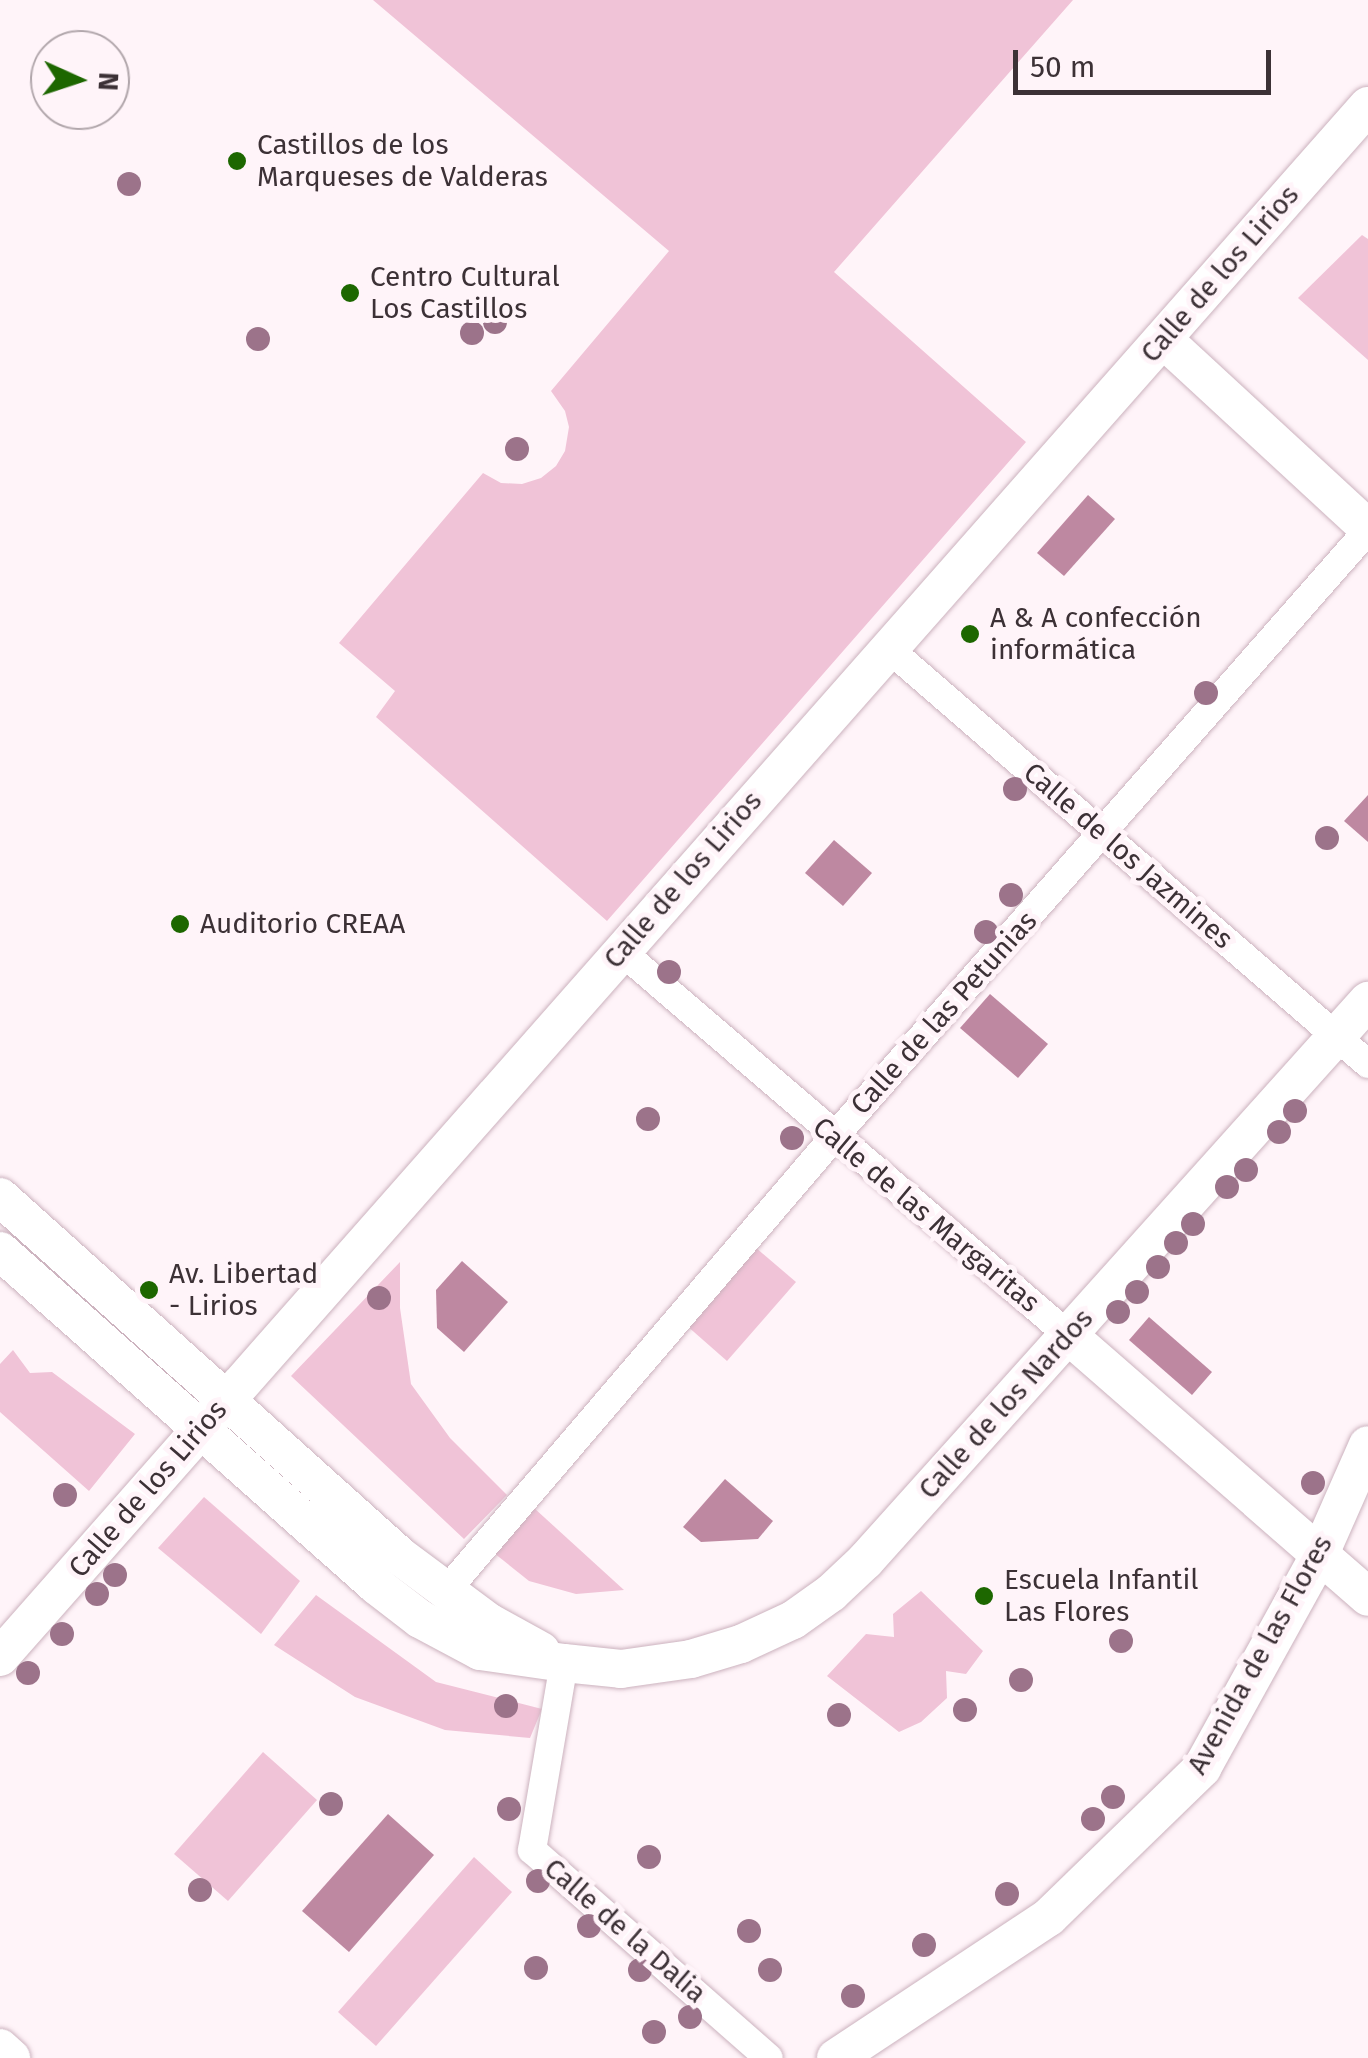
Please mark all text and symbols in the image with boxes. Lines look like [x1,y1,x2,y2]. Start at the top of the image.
north arrow [30,30,130,130]
scale bar [1018,30,1276,92]
text: 50 m [1030,49,1095,85]
text: N [91,71,125,92]
place label: Castillos de los Marqueses de Valderas [257,128,548,194]
marker: Castillos de los Marqueses de Valderas [226,150,248,172]
street label: Calle de los Lirios [1134,179,1306,369]
place label: Centro Cultural Los Castillos [370,260,560,326]
marker: Centro Cultural Los Castillos [339,282,361,304]
place label: A & A confección informática [990,601,1202,667]
marker: A & A confección informática [959,623,981,645]
street label: Calle de los Jazmines [1016,756,1240,956]
street label: Calle de los Lirios [597,785,769,975]
street label: Calle de las Petunias [844,905,1044,1121]
place label: Auditorio CREAA [200,907,405,941]
marker: Auditorio CREAA [169,913,191,935]
street label: Calle de las Margaritas [806,1110,1046,1320]
place label: Av. Libertad - Lirios [169,1257,318,1323]
marker: Av. Libertad - Lirios [138,1279,160,1301]
street label: Calle de los Nardos [912,1302,1100,1506]
street label: Calle de los Lirios [62,1394,234,1584]
street label: Avenida de las Flores [1180,1530,1340,1780]
place label: Escuela Infantil Las Flores [1004,1563,1199,1629]
marker: Escuela Infantil Las Flores [973,1585,995,1607]
street label: Calle de la Dalia [537,1852,713,2010]

